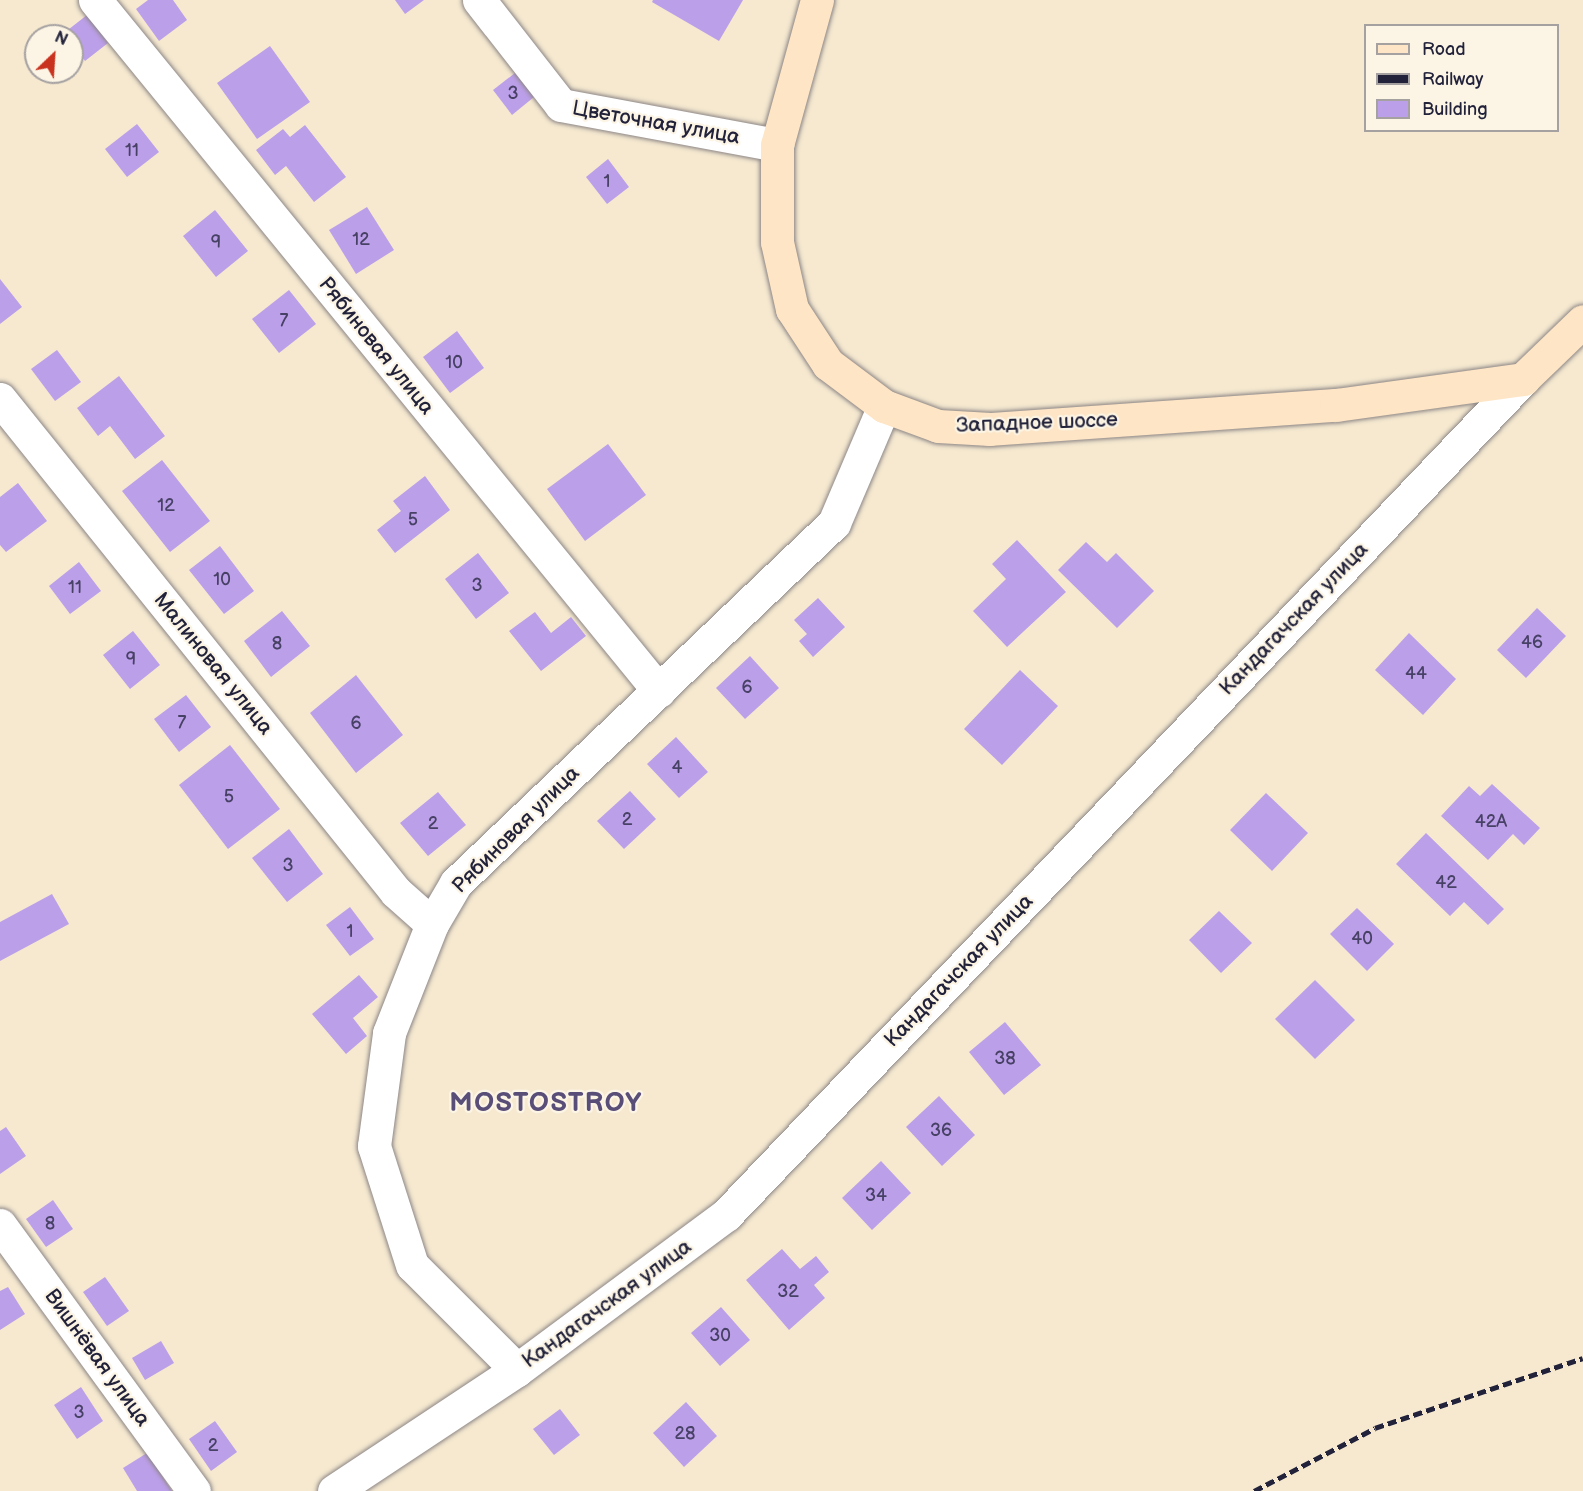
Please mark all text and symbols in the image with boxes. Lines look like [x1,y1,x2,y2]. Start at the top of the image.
north arrow [24,24,84,84]
legend [1364,24,1559,132]
text: N [52,28,70,50]
text: Road [1422,39,1466,60]
text: Railway [1422,69,1484,90]
house number: 3 [507,83,519,105]
street label: Цветочная улица [570,96,742,150]
text: Building [1422,99,1488,120]
house number: 11 [125,140,139,162]
house number: 1 [604,171,610,193]
house number: 12 [352,229,370,251]
house number: 9 [211,232,221,254]
street label: Рябиновая улица [313,272,439,420]
house number: 7 [280,310,288,332]
house number: 10 [445,352,463,374]
street label: Западное шоссе [956,408,1118,438]
house number: 12 [157,495,175,517]
house number: 5 [408,509,418,531]
street label: Кандагачская улица [1214,537,1374,701]
house number: 10 [213,569,231,591]
house number: 3 [471,575,483,597]
house number: 11 [68,577,82,599]
street label: Малиновая улица [148,588,278,740]
house number: 46 [1521,632,1543,654]
house number: 8 [272,633,282,655]
house number: 9 [126,649,136,671]
house number: 44 [1405,663,1427,685]
house number: 6 [742,677,752,699]
house number: 7 [178,712,186,734]
house number: 6 [351,713,361,735]
house number: 4 [672,757,682,779]
street label: Рябиновая улица [447,761,585,899]
house number: 5 [224,786,234,808]
house number: 2 [622,809,632,831]
house number: 42А [1475,811,1507,833]
house number: 2 [428,813,438,835]
house number: 3 [282,855,294,877]
house number: 42 [1435,872,1457,894]
street label: Кандагачская улица [879,889,1039,1053]
house number: 1 [347,921,353,943]
house number: 40 [1351,928,1373,950]
house number: 38 [994,1048,1016,1070]
district label: MOSTOSTROY [449,1088,643,1120]
house number: 36 [930,1120,952,1142]
house number: 34 [865,1185,887,1207]
house number: 8 [45,1213,55,1235]
street label: Кандагачская улица [518,1234,696,1374]
house number: 32 [777,1281,799,1303]
street label: Вишнёвая улица [39,1284,155,1432]
house number: 30 [709,1325,731,1347]
house number: 3 [73,1402,85,1424]
house number: 28 [674,1423,696,1445]
house number: 2 [208,1435,218,1457]

